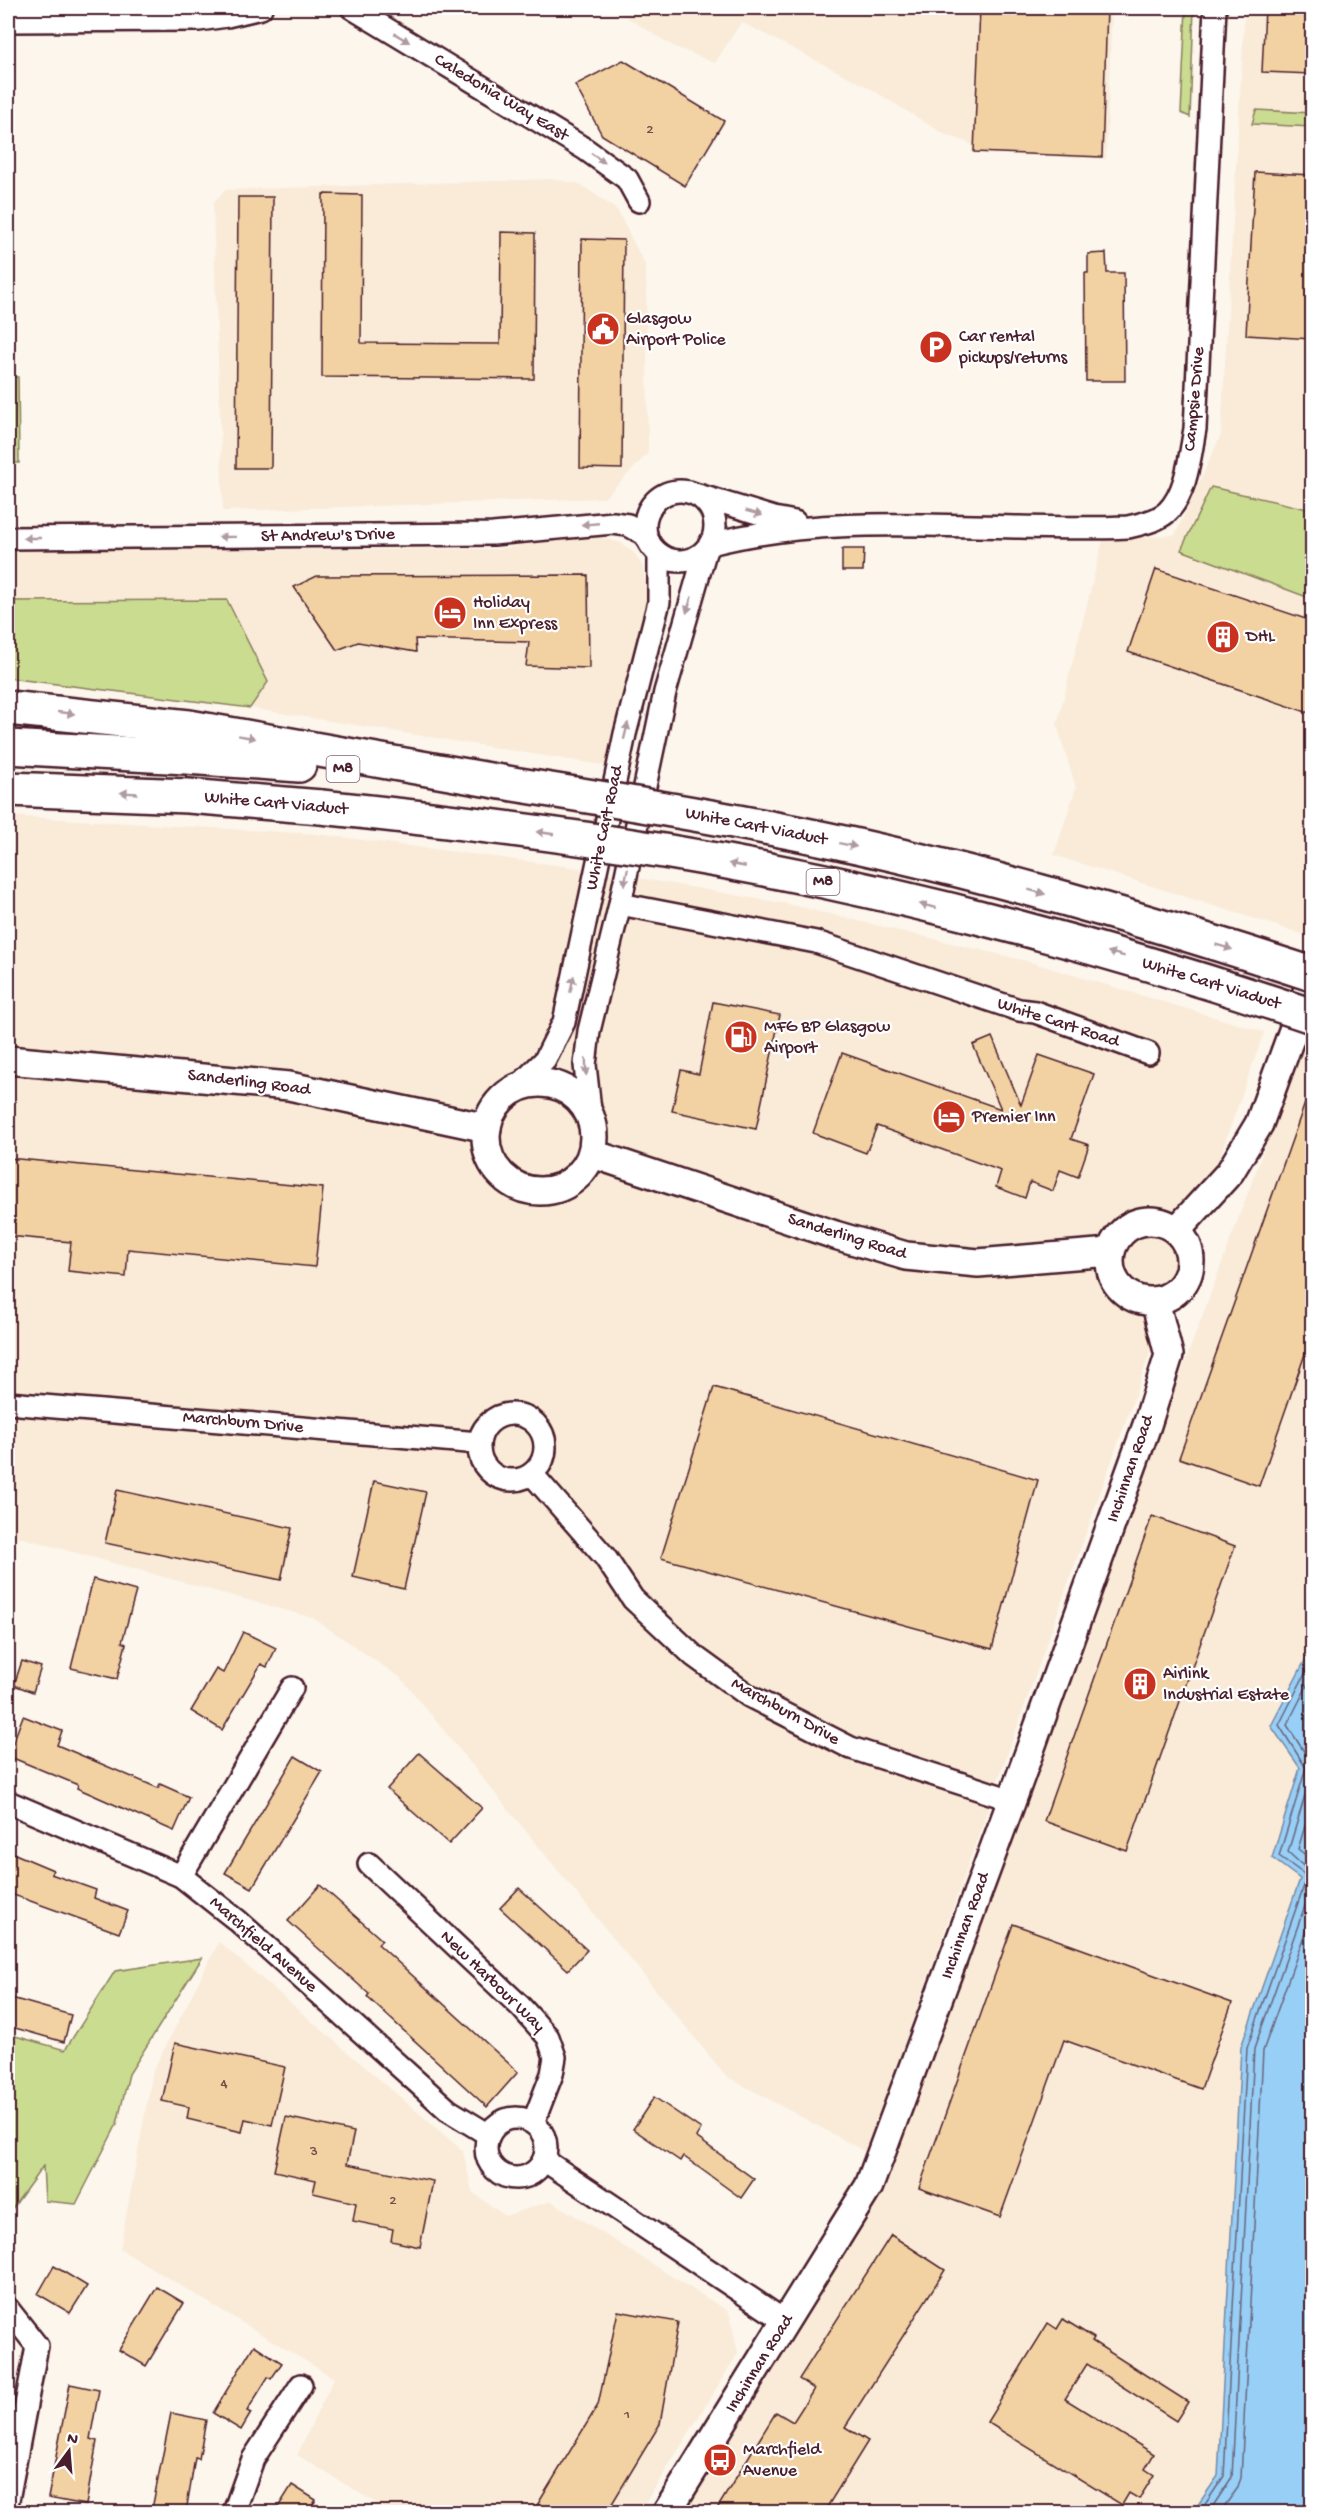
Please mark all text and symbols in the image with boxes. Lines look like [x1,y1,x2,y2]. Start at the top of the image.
one-way arrow [394,32,410,43]
street label: Caledonia Way East [430,50,573,147]
house number: 2 [646,121,654,139]
one-way arrow [590,153,606,164]
place label: Glasgow Airport Police [626,309,726,351]
public building icon: Glasgow Airport Police [585,311,621,347]
place label: Car rental pickups/returns [958,327,1069,369]
parking icon: Car rental pickups/returns [918,329,954,365]
street label: Campsie Drive [1180,345,1210,452]
one-way arrow [745,509,763,518]
one-way arrow [580,519,599,529]
street label: St Andrew's Drive [261,524,396,548]
one-way arrow [218,532,237,542]
one-way arrow [23,533,42,543]
place label: Holiday Inn Express [473,593,559,635]
hotel icon: Holiday Inn Express [432,595,468,631]
one-way arrow [684,596,693,614]
building icon: DHL [1205,619,1241,655]
place label: DHL [1245,627,1276,648]
one-way arrow [56,708,75,718]
one-way arrow [621,722,631,740]
one-way arrow [238,733,257,742]
road number: M8 [326,756,360,782]
street label: White Cart Road [582,762,629,892]
street label: White Cart Viaduct [203,787,350,821]
one-way arrow [120,789,139,798]
street label: White Cart Viaduct [683,803,830,851]
one-way arrow [535,829,554,838]
one-way arrow [839,841,858,850]
one-way arrow [727,860,746,869]
one-way arrow [621,867,630,886]
road number: M8 [806,869,840,895]
one-way arrow [1028,888,1046,898]
one-way arrow [918,900,937,910]
one-way arrow [1215,943,1233,952]
one-way arrow [1107,949,1126,959]
street label: White Cart Viaduct [1139,953,1284,1016]
one-way arrow [568,974,577,993]
street label: White Cart Road [994,993,1123,1053]
place label: MFG BP Glasgow Airport [764,1017,890,1059]
fuel station icon: MFG BP Glasgow Airport [723,1019,759,1055]
one-way arrow [581,1057,591,1076]
street label: Sanderling Road [187,1065,313,1101]
hotel icon: Premier Inn [931,1099,967,1135]
place label: Premier Inn [971,1107,1056,1128]
street label: Sanderling Road [785,1209,910,1265]
street label: Marchburn Drive [182,1407,305,1439]
street label: Inchinnan Road [1103,1411,1160,1525]
place label: Airlink Industrial Estate [1163,1664,1290,1706]
building icon: Airlink Industrial Estate [1122,1666,1158,1702]
street label: Marchburn Drive [727,1673,844,1751]
street label: Inchinnan Road [937,1869,995,1982]
street label: Marchfield Avenue [205,1892,322,1998]
street label: New Harbour Way [435,1927,549,2038]
house number: 4 [220,2075,228,2093]
house number: 3 [309,2143,318,2161]
house number: 2 [389,2192,397,2210]
street label: Inchinnan Road [721,2310,799,2417]
house number: 1 [623,2406,630,2424]
north arrow [39,2421,99,2481]
text: N [65,2429,80,2451]
place label: Marchfield Avenue [743,2440,822,2482]
bus stop icon: Marchfield Avenue [702,2442,738,2478]

